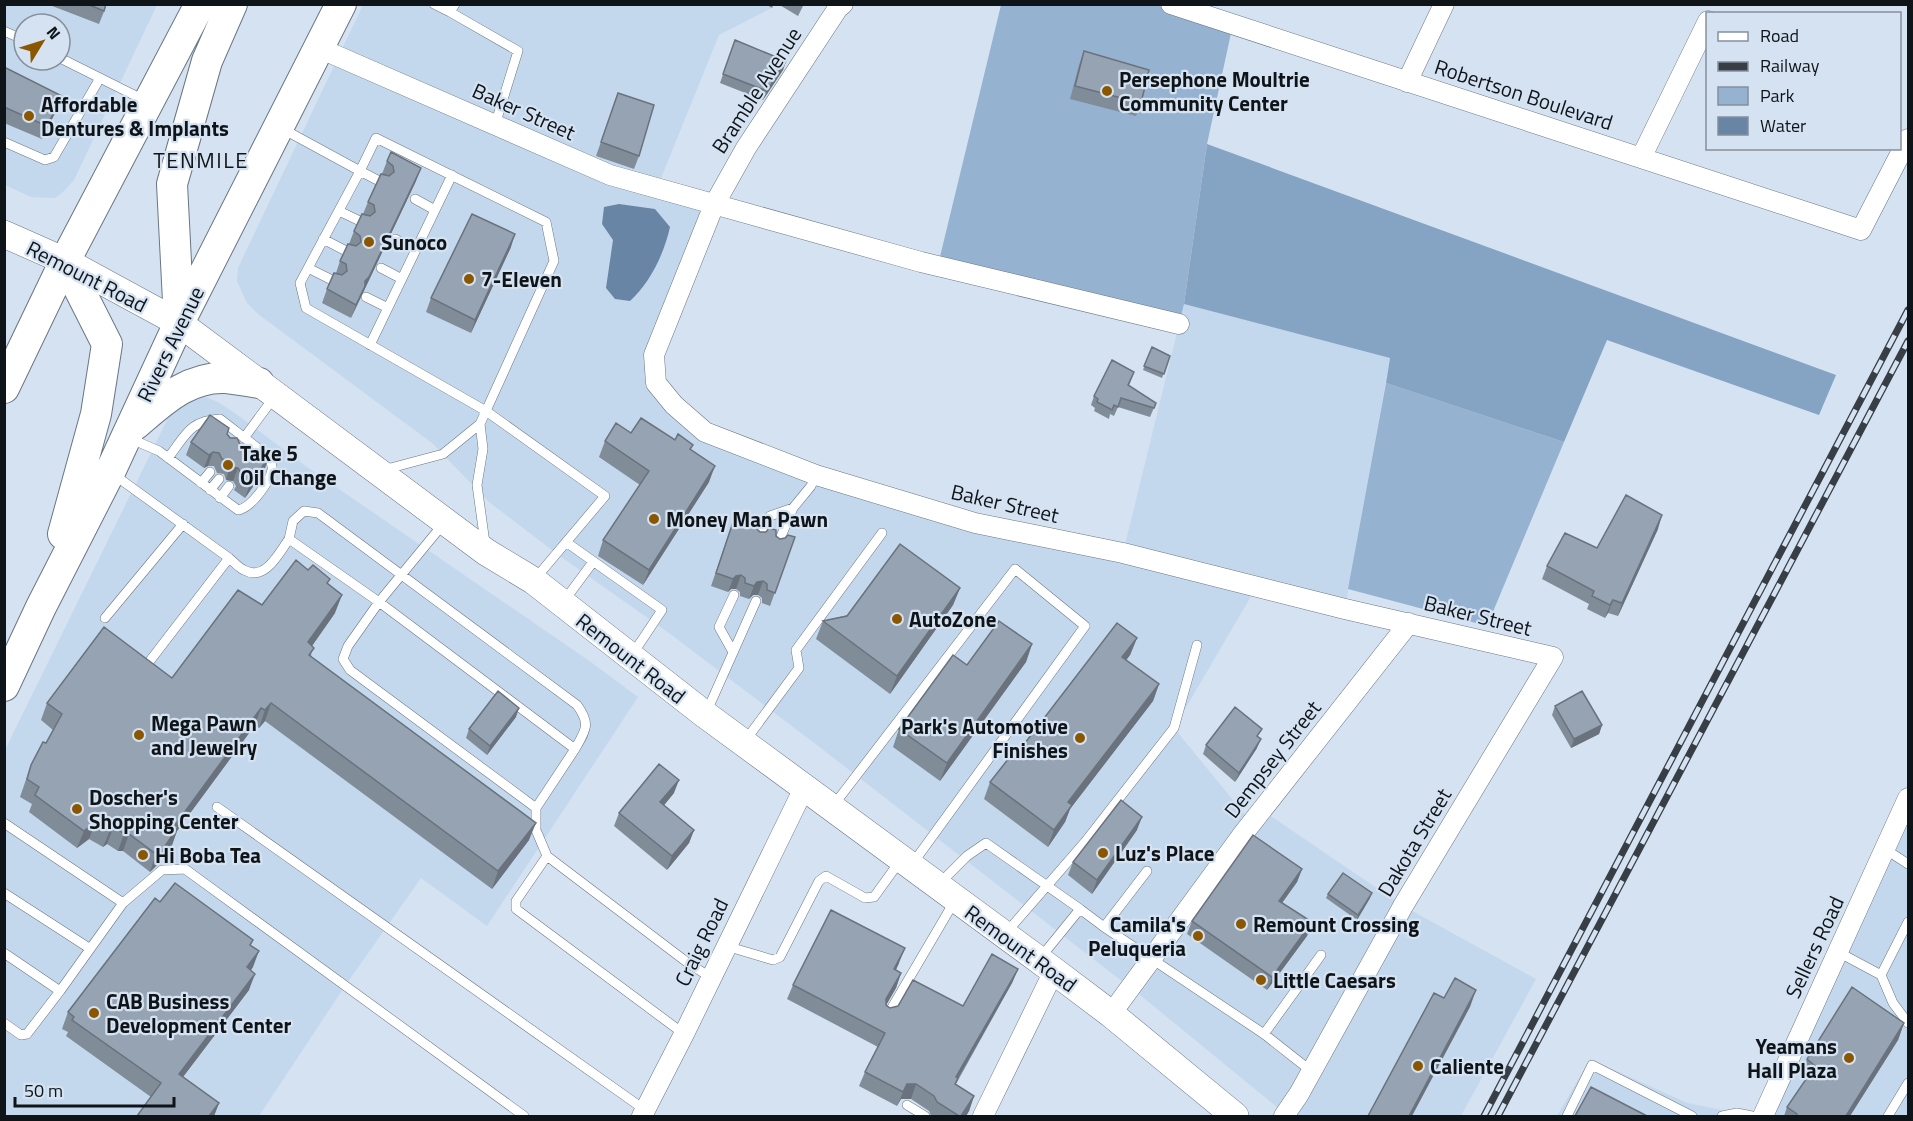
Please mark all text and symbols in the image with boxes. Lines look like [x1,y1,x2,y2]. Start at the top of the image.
north arrow [12,12,72,72]
legend [1706,12,1901,150]
street label: Bramble Avenue [703,20,809,160]
text: N [41,21,67,45]
text: Road [1760,22,1799,49]
street label: Robertson Boulevard [1431,50,1617,138]
text: Railway [1760,52,1820,79]
place label: Persephone Moultrie Community Center [1119,63,1310,119]
street label: Baker Street [467,74,581,148]
text: Park [1760,82,1795,109]
marker: Persephone Moultrie Community Center [1100,84,1114,98]
place label: Affordable Dentures & Implants [41,88,229,144]
marker: Affordable Dentures & Implants [22,109,36,123]
text: Water [1760,112,1806,139]
district label: TENMILE [153,143,249,177]
place label: Sunoco [381,226,447,258]
street label: Remount Road [21,232,153,320]
marker: Sunoco [362,235,376,249]
place label: 7-Eleven [481,263,562,295]
marker: 7-Eleven [462,272,476,286]
street label: Rivers Avenue [128,281,212,407]
place label: Take 5 Oil Change [240,437,337,493]
marker: Take 5 Oil Change [221,458,235,472]
street label: Baker Street [948,475,1063,531]
place label: Money Man Pawn [666,503,828,535]
marker: Money Man Pawn [647,512,661,526]
street label: Baker Street [1421,586,1536,644]
place label: AutoZone [909,603,996,635]
street label: Remount Road [569,605,693,711]
marker: AutoZone [890,612,904,626]
street label: Dempsey Street [1216,693,1329,825]
place label: Mega Pawn and Jewelry [151,707,258,763]
place label: Park's Automotive Finishes [901,710,1068,766]
marker: Mega Pawn and Jewelry [132,728,146,742]
marker: Park's Automotive Finishes [1073,731,1087,745]
place label: Doscher's Shopping Center [89,781,239,837]
street label: Dakota Street [1369,781,1459,902]
marker: Doscher's Shopping Center [70,802,84,816]
place label: Luz's Place [1115,837,1214,869]
place label: Hi Boba Tea [155,839,261,871]
marker: Luz's Place [1096,846,1110,860]
marker: Hi Boba Tea [136,848,150,862]
street label: Sellers Road [1776,891,1852,1003]
street label: Craig Road [666,892,736,992]
street label: Remount Road [958,896,1084,1000]
place label: Camila's Peluqueria [1088,908,1186,964]
place label: Remount Crossing [1253,908,1419,940]
marker: Remount Crossing [1234,917,1248,931]
marker: Camila's Peluqueria [1191,929,1205,943]
place label: Little Caesars [1273,964,1396,996]
marker: Little Caesars [1254,973,1268,987]
place label: CAB Business Development Center [106,985,291,1041]
marker: CAB Business Development Center [87,1006,101,1020]
place label: Yeamans Hall Plaza [1747,1030,1837,1086]
place label: Caliente [1430,1050,1504,1082]
marker: Yeamans Hall Plaza [1842,1051,1856,1065]
marker: Caliente [1411,1059,1425,1073]
scale bar [15,1070,174,1108]
text: 50 m [24,1077,63,1104]

